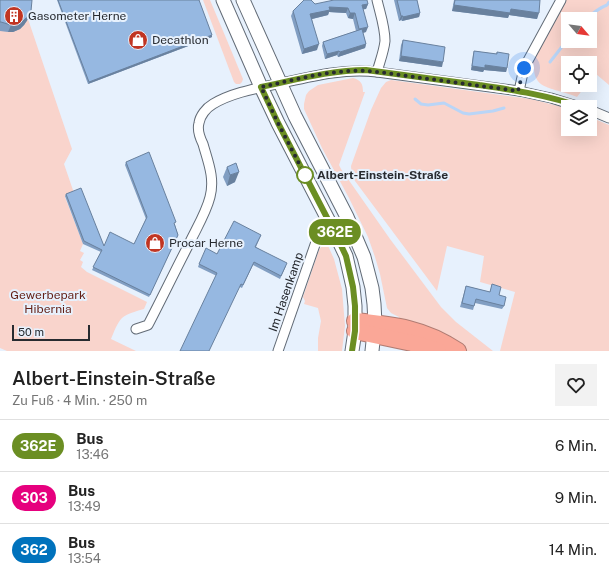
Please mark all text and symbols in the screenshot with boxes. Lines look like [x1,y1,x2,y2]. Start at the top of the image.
building icon: Gasometer Herne [3,5,25,27]
place label: Gasometer Herne [28,9,127,23]
north arrow [561,12,597,48]
map controls [561,12,597,136]
shop icon: Decathlon [127,29,149,51]
place label: Decathlon [152,33,209,47]
button: locate [561,56,597,92]
your location [514,58,534,78]
button: layers [561,100,597,136]
marker: Albert-Einstein-Straße [296,166,314,184]
place label: Albert-Einstein-Straße [317,168,448,182]
line badge: 362E [307,219,363,245]
text: 362E [317,224,353,240]
shop icon: Procar Herne [144,232,166,254]
place label: Procar Herne [169,236,243,250]
street label: Im Hasenkamp [266,250,306,334]
park label: Gewerbepark Hibernia [10,288,86,316]
scale bar [12,323,90,342]
text: 50 m [18,326,44,338]
button: heart [555,364,597,406]
text: Albert-Einstein-Straße [12,367,216,389]
text: Zu Fuß · 4 Min. · 250 m [12,393,147,408]
text: Bus [76,430,103,447]
text: 6 Min. [555,437,597,454]
text: 362E [20,438,56,454]
text: 13:46 [76,447,109,462]
text: Bus [68,482,95,499]
text: 9 Min. [555,489,597,506]
text: 303 [20,490,48,506]
text: 13:49 [68,499,101,514]
text: Bus [68,534,95,551]
text: 14 Min. [549,541,597,558]
text: 362 [20,542,48,558]
text: 13:54 [68,551,101,566]

